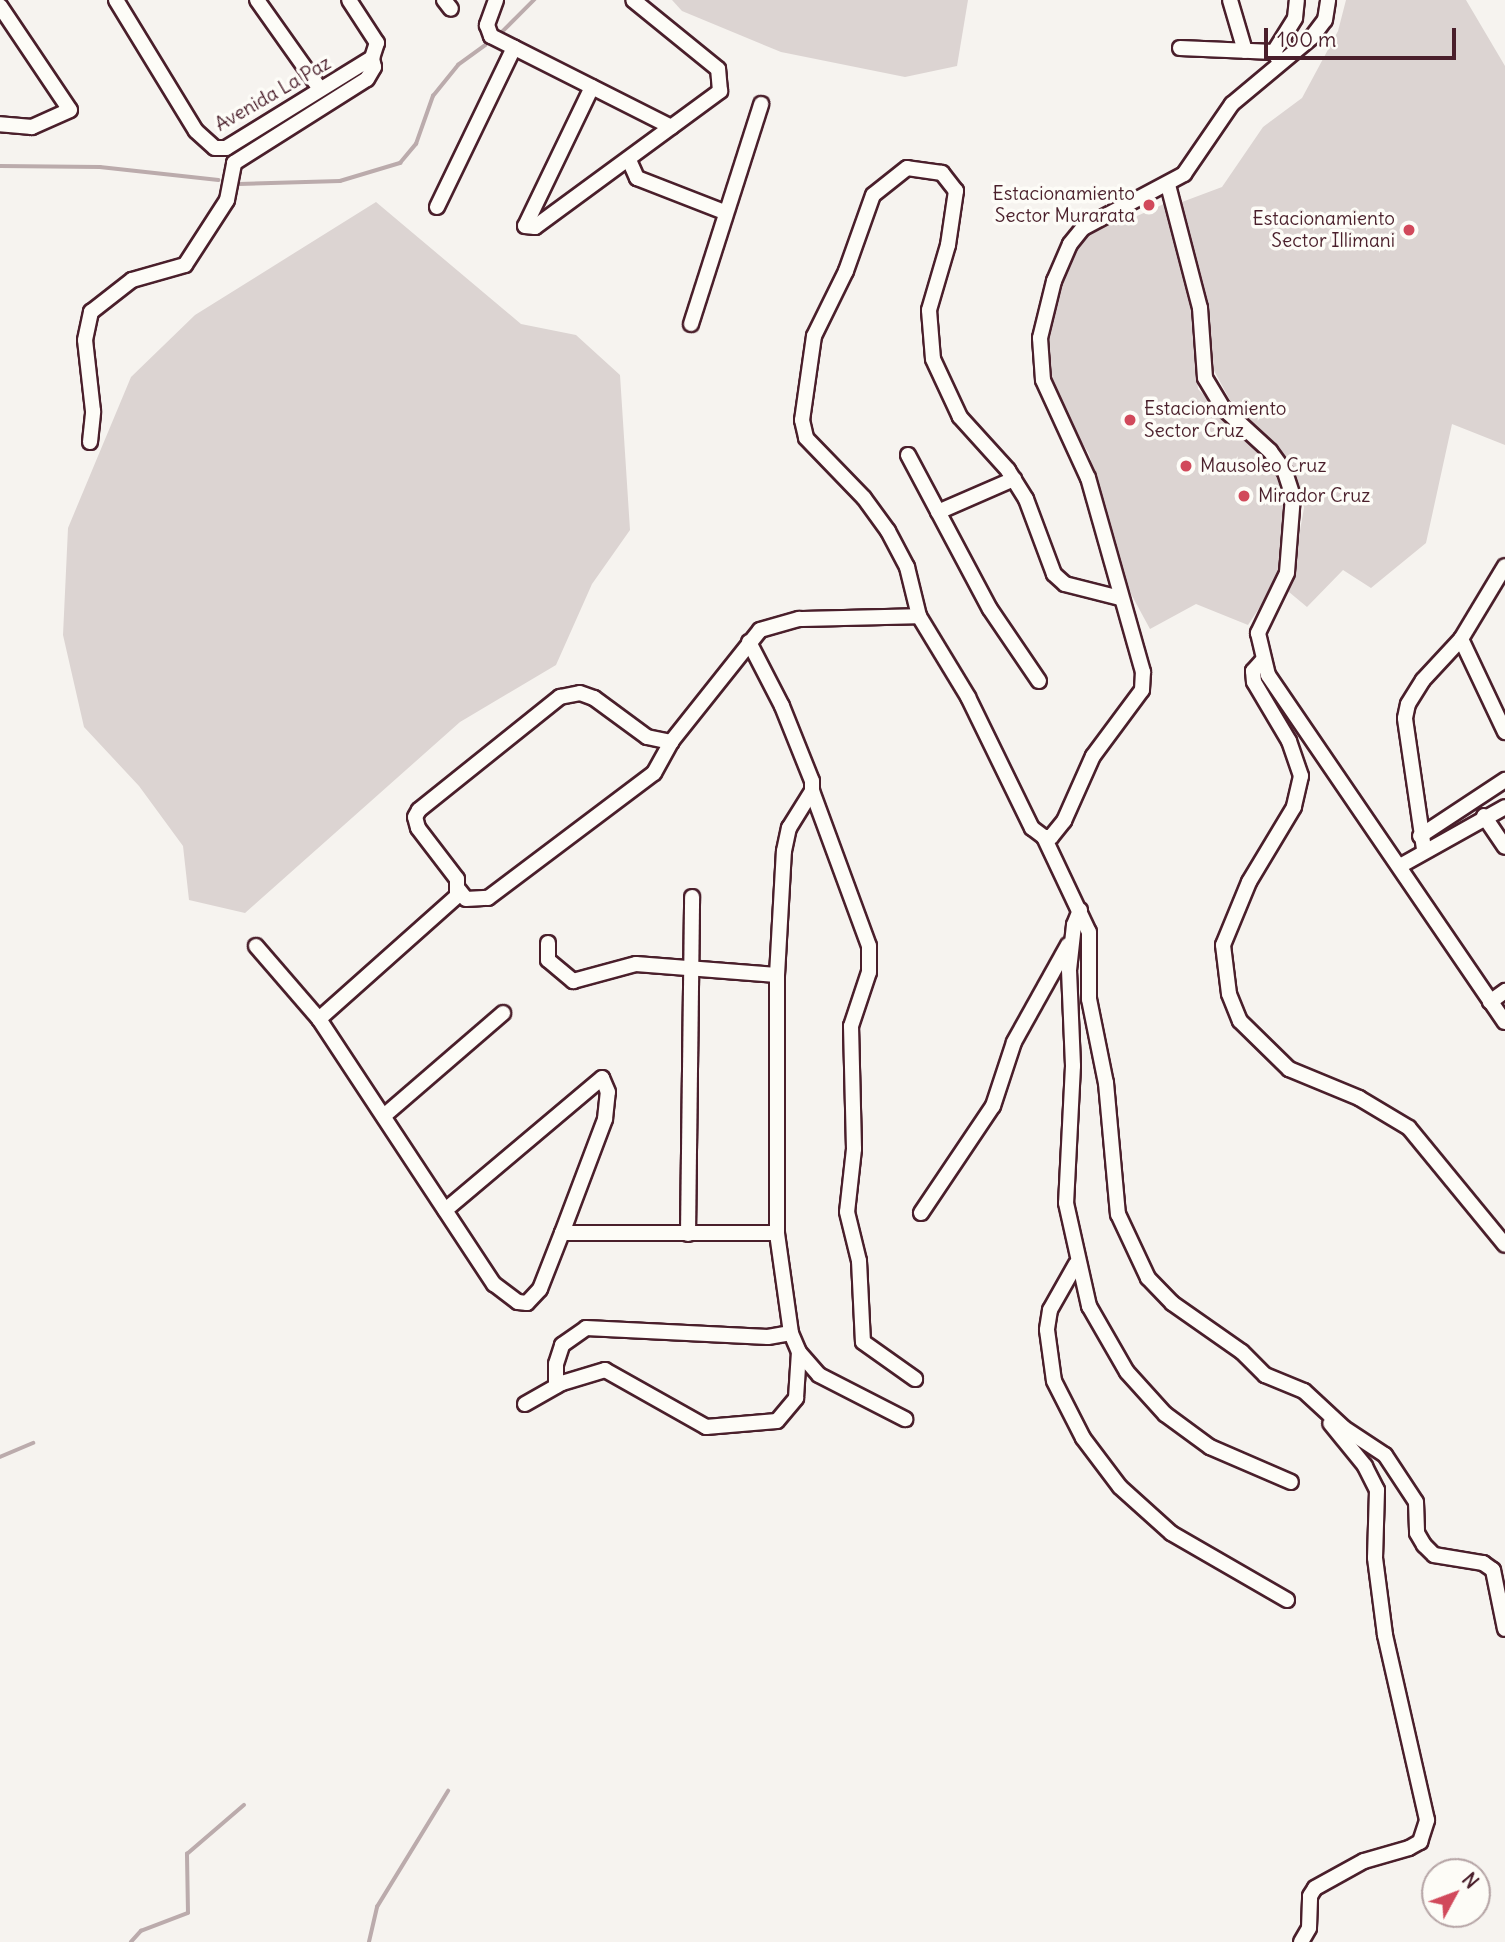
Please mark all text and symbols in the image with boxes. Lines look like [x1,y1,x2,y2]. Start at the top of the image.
scale bar [1267,14,1460,58]
text: 100 m [1277,26,1336,53]
street label: Avenida La Paz [211,52,335,136]
place label: Estacionamiento Sector Murarata [993,183,1135,227]
marker: Estacionamiento Sector Murarata [1141,197,1157,213]
place label: Estacionamiento Sector Illimani [1253,208,1395,252]
marker: Estacionamiento Sector Illimani [1401,222,1417,238]
place label: Estacionamiento Sector Cruz [1144,398,1286,442]
marker: Estacionamiento Sector Cruz [1122,412,1138,428]
place label: Mausoleo Cruz [1200,455,1326,477]
marker: Mausoleo Cruz [1178,458,1194,474]
place label: Mirador Cruz [1258,485,1370,507]
marker: Mirador Cruz [1236,488,1252,504]
north arrow [1421,1858,1491,1928]
text: N [1457,1868,1484,1893]

